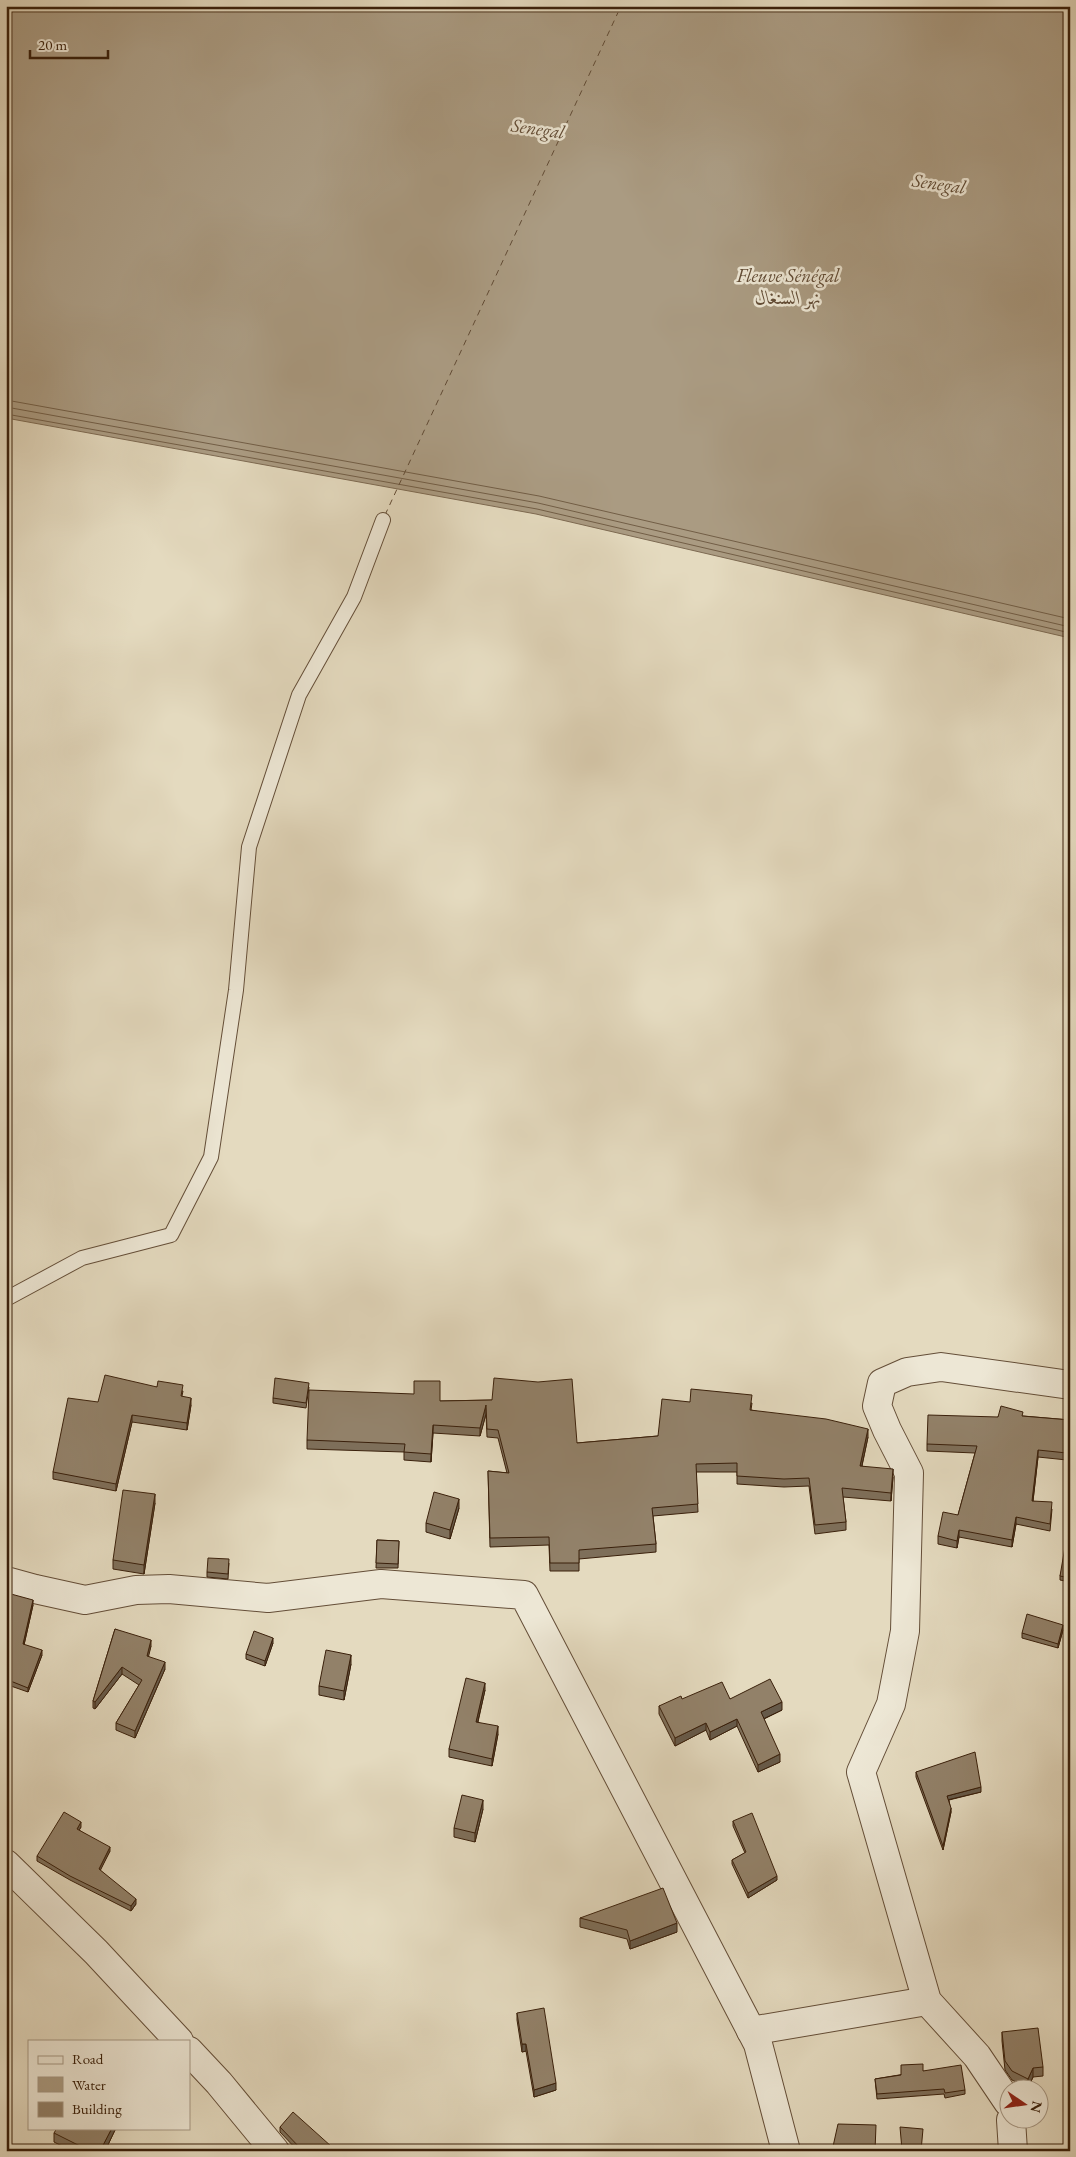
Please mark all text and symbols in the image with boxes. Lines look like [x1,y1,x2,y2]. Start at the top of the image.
scale bar [30,28,108,60]
text: 20 m [38,35,67,54]
water label: Senegal [509,112,567,145]
water label: Senegal [910,167,968,200]
water label: Fleuve Sénégal نهر السنغال [735,263,840,310]
legend [28,2040,190,2130]
text: Road [72,2049,104,2068]
text: Water [72,2075,106,2094]
north arrow [998,2080,1048,2130]
text: Building [72,2099,122,2118]
text: N [1026,2099,1047,2115]

